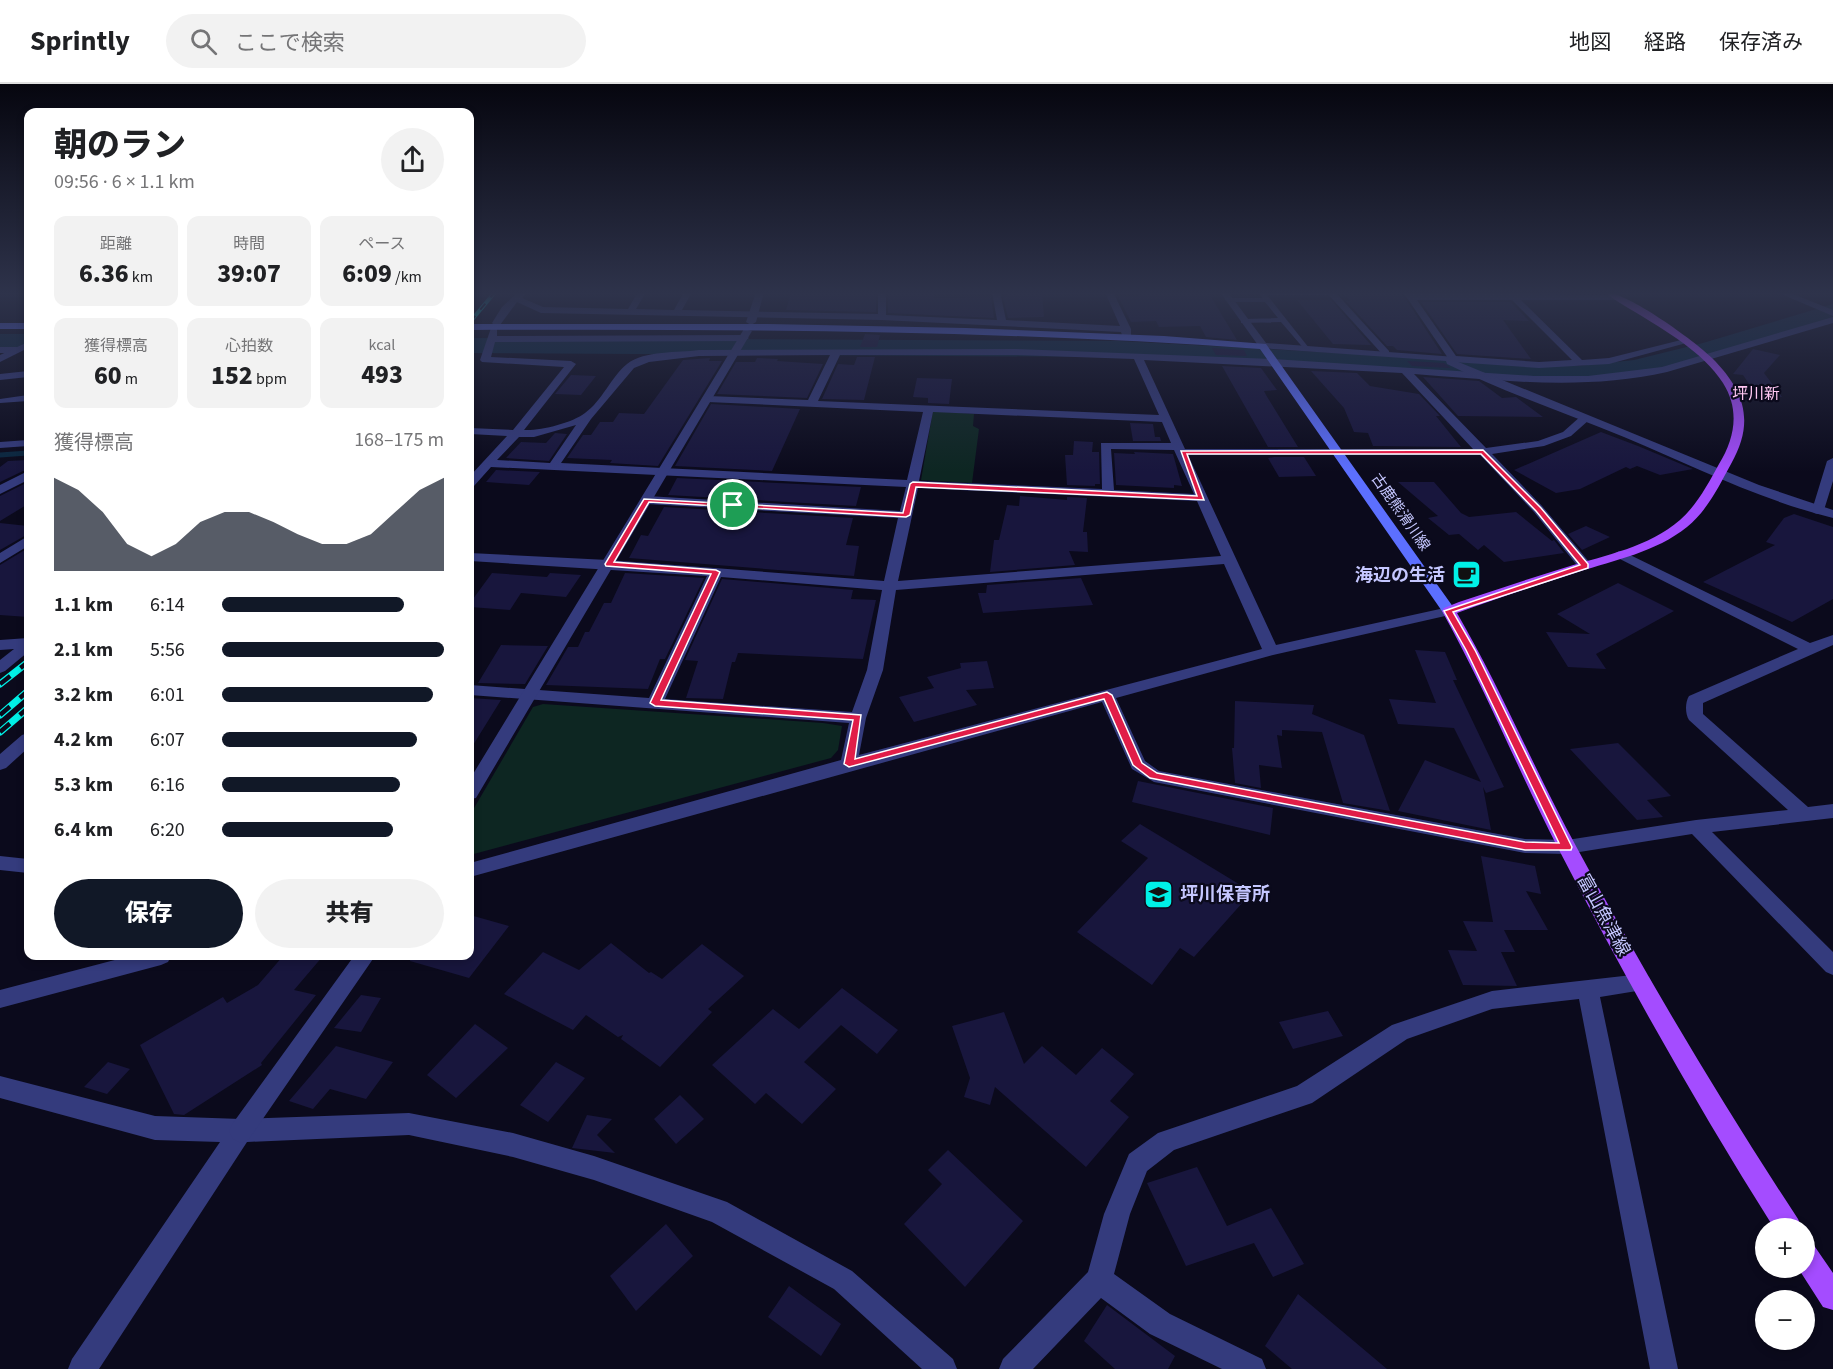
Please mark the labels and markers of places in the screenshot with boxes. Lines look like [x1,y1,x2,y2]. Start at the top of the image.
pin [707,479,758,530]
cafe icon: 海辺の生活 [1450,559,1482,591]
place label: 海辺の生活 [1355,563,1445,588]
school or university icon: 坪川保育所 [1143,878,1175,910]
place label: 坪川保育所 [1180,882,1270,907]

